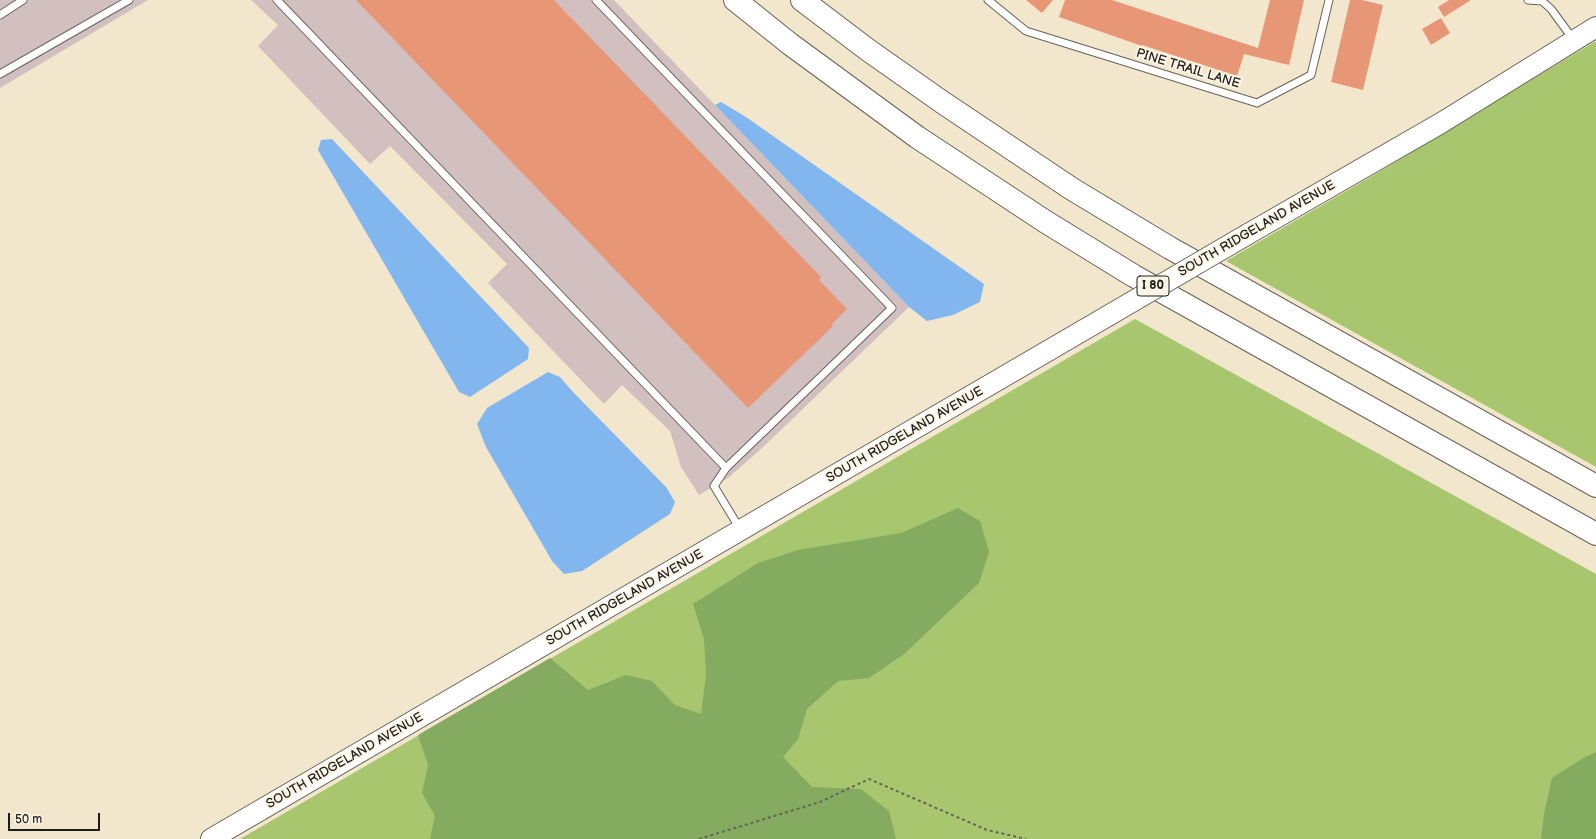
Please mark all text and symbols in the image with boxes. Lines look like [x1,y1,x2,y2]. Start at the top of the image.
street label: PINE TRAIL LANE [1134,46,1242,92]
street label: SOUTH RIDGELAND AVENUE [1176,178,1338,280]
road number: I 80 [1137,276,1169,296]
street label: SOUTH RIDGELAND AVENUE [824,384,986,486]
street label: SOUTH RIDGELAND AVENUE [544,547,706,649]
street label: SOUTH RIDGELAND AVENUE [264,710,426,812]
scale bar [10,805,102,831]
text: 50 m [15,812,42,827]

